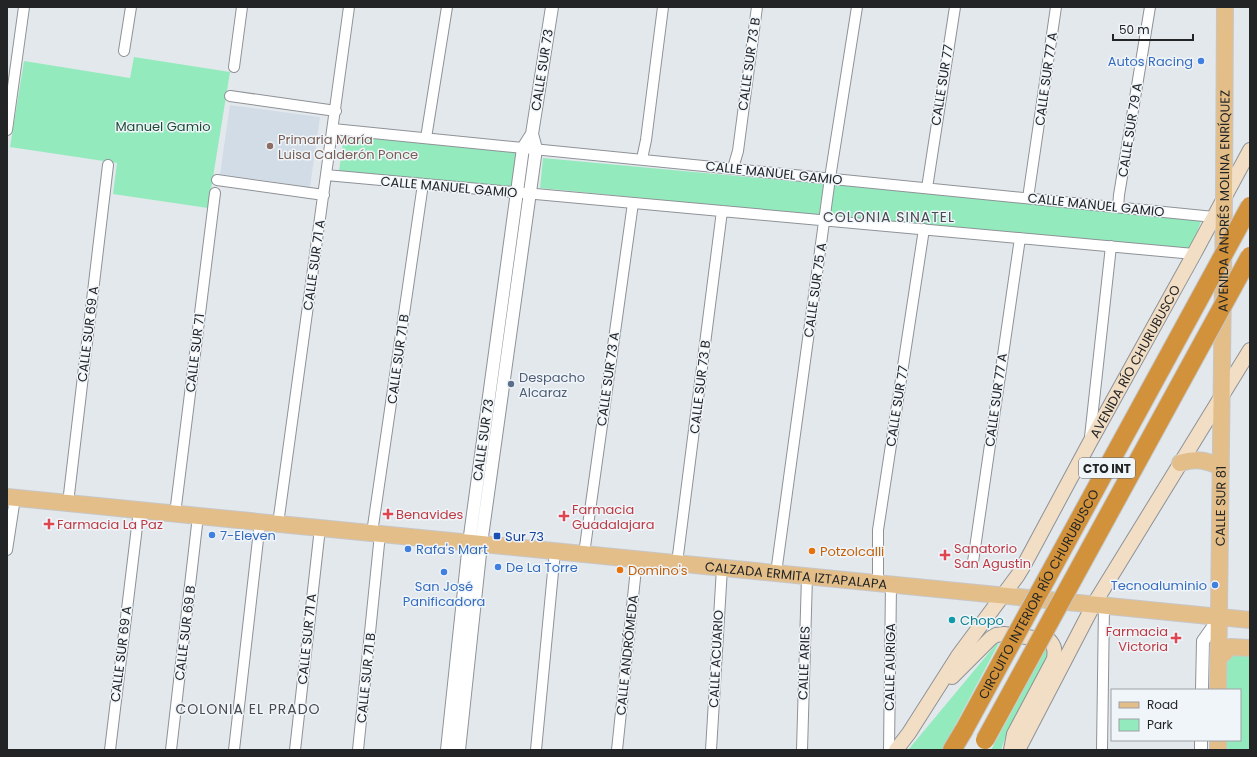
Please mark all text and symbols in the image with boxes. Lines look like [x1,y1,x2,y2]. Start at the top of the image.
street label: CALLE SUR 73 B [733,16,765,112]
scale bar [1113,16,1193,42]
text: 50 m [1119,21,1150,38]
street label: CALLE SUR 73 [526,28,558,112]
street label: CALLE SUR 77 A [1030,31,1062,127]
street label: CALLE SUR 77 [926,43,958,127]
place label: Autos Racing [1108,52,1193,71]
marker: Autos Racing [1196,56,1206,66]
street label: CALLE SUR 79 A [1113,81,1147,179]
street label: AVENIDA ANDRÉS MOLINA ENRÍQUEZ [1213,90,1234,312]
park label: Manuel Gamio [115,117,211,136]
place label: Primaria María Luisa Calderón Ponce [278,130,418,164]
marker: Primaria María Luisa Calderón Ponce [265,141,275,151]
street label: CALLE MANUEL GAMIO [705,156,843,190]
street label: CALLE MANUEL GAMIO [380,172,518,202]
street label: CALLE MANUEL GAMIO [1027,188,1165,222]
district label: COLONIA SINATEL [823,207,955,227]
street label: CALLE SUR 71 A [298,218,330,312]
street label: CALLE SUR 75 A [799,241,831,339]
street label: AVENIDA RÍO CHURUBUSCO [1085,281,1185,441]
street label: CALLE SUR 69 A [73,285,103,383]
street label: CALLE SUR 71 [181,313,209,393]
street label: CALLE SUR 71 B [382,313,414,405]
street label: CALLE SUR 73 A [592,330,624,427]
street label: CALLE SUR 73 B [685,339,715,435]
street label: CALLE SUR 77 A [980,352,1012,448]
street label: CALLE SUR 77 [881,364,913,448]
place label: Despacho Alcaraz [519,368,585,402]
marker: Despacho Alcaraz [506,379,516,389]
street label: CALLE SUR 73 [468,398,498,482]
road number: CTO INT [1079,458,1135,478]
street label: CALLE SUR 81 [1210,466,1230,546]
street label: CIRCUITO INTERIOR RÍO CHURUBUSCO [973,486,1103,702]
place label: Farmacia Guadalajara [572,500,654,534]
place label: Benavides [396,505,463,524]
marker: Benavides [383,509,393,519]
marker: Farmacia Guadalajara [559,511,569,521]
place label: Farmacia La Paz [57,515,163,534]
marker: Farmacia La Paz [44,519,54,529]
place label: 7-Eleven [220,526,276,545]
place label: Sur 73 [505,527,544,546]
marker: 7-Eleven [207,530,217,540]
marker: Sur 73 [492,531,502,541]
place label: Sanatorio San Agustin [954,539,1031,573]
place label: Rafa's Mart [416,540,488,559]
place label: Potzolcalli [820,542,884,561]
marker: Rafa's Mart [403,544,413,554]
marker: Potzolcalli [807,546,817,556]
marker: Sanatorio San Agustin [939,549,951,561]
street label: CALZADA ERMITA IZTAPALAPA [704,557,888,594]
place label: De La Torre [506,558,578,577]
place label: Domino's [628,561,688,580]
marker: De La Torre [493,562,503,572]
marker: Domino's [615,565,625,575]
marker: San José Panificadora [439,567,449,577]
place label: Tecnoaluminio [1111,576,1207,595]
place label: San José Panificadora [403,577,485,611]
marker: Tecnoaluminio [1210,580,1220,590]
street label: CALLE SUR 69 B [170,584,200,682]
street label: CALLE SUR 71 A [293,592,321,685]
street label: CALLE ANDRÓMEDA [611,594,643,716]
street label: CALLE SUR 69 A [106,605,136,703]
street label: CALLE ACUARIO [704,610,728,708]
place label: Chopo [960,611,1004,630]
marker: Chopo [947,615,957,625]
place label: Farmacia Victoria [1106,622,1168,656]
street label: CALLE AURIGA [880,623,900,711]
street label: CALLE ARIES [793,626,815,700]
street label: CALLE SUR 71 B [352,632,380,724]
marker: Farmacia Victoria [1171,633,1181,643]
legend [1111,689,1241,741]
text: Road [1147,696,1178,713]
district label: COLONIA EL PRADO [175,699,321,719]
text: Park [1147,716,1174,733]

